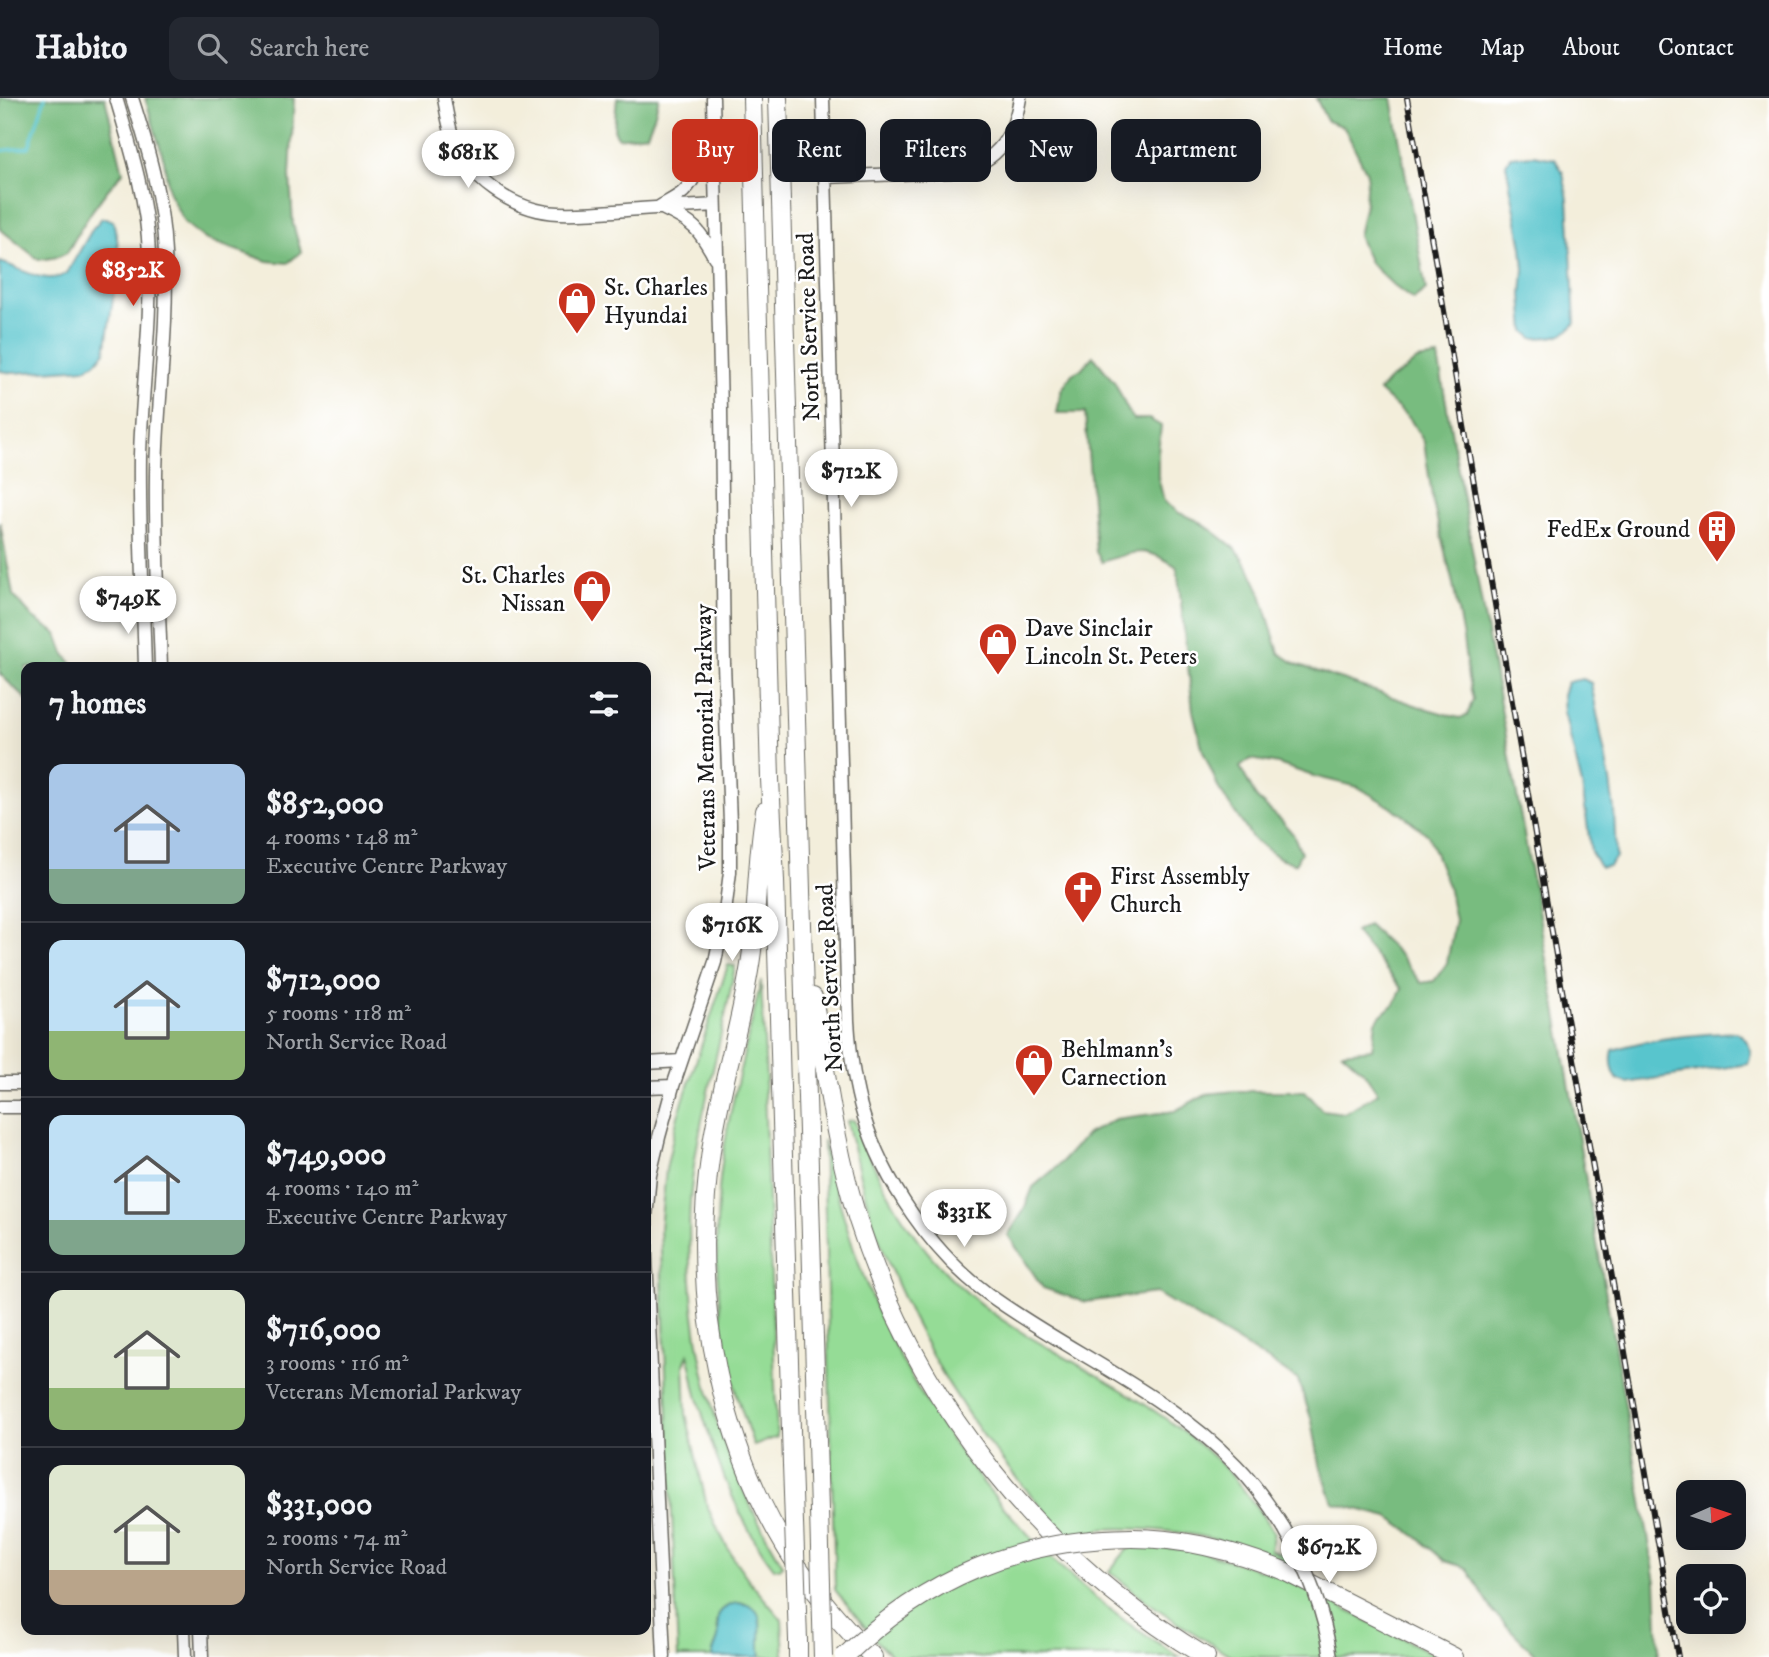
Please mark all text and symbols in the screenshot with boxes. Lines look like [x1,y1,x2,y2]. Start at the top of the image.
search box [169,17,659,80]
text: Habito [35,28,127,69]
icon: search [193,29,231,67]
text: Search here [249,32,369,65]
text: Home [1383,33,1442,63]
text: Map [1480,33,1525,63]
text: About [1563,33,1620,63]
text: Contact [1658,33,1734,63]
chip: Buy [672,119,758,182]
chip: Rent [772,119,866,182]
chip: Filters [880,119,991,182]
chip: New [1005,119,1097,182]
chip: Apartment [1111,119,1261,182]
pin: $681K [419,130,517,190]
text: $681K [438,138,498,167]
street label: North Service Road [791,232,827,422]
pin: $852K [84,248,182,308]
text: $852K [102,256,164,285]
place label: St. Charles Hyundai [604,273,708,331]
shop icon: St. Charles Hyundai [556,280,598,335]
pin: $712K [802,450,900,509]
text: $712K [821,457,881,486]
building icon: FedEx Ground [1696,508,1738,563]
place label: FedEx Ground [1547,515,1690,545]
place label: St. Charles Nissan [461,561,565,619]
shop icon: St. Charles Nissan [571,568,613,623]
pin: $749K [79,576,177,636]
text: $749K [95,584,161,613]
street label: Veterans Memorial Parkway [689,603,723,872]
place label: Dave Sinclair Lincoln St. Peters [1025,614,1197,672]
shop icon: Dave Sinclair Lincoln St. Peters [977,621,1019,676]
icon: filters [585,685,623,723]
text: 7 homes [49,686,146,723]
text: $852,000 [266,786,384,823]
icon: home [105,792,189,876]
text: 4 rooms · 148 m² [266,823,418,852]
text: Executive Centre Parkway [266,852,507,881]
place label: First Assembly Church [1110,862,1250,920]
church icon: First Assembly Church [1062,869,1104,924]
street label: North Service Road [810,883,850,1073]
pin: $716K [683,904,781,963]
text: $716K [701,911,763,940]
text: $712,000 [266,962,381,999]
icon: home [105,968,189,1052]
text: 5 rooms · 118 m² [266,999,411,1028]
text: North Service Road [266,1028,447,1057]
place label: Behlmann's Carnection [1061,1035,1173,1093]
shop icon: Behlmann's Carnection [1013,1042,1055,1097]
text: $749,000 [266,1137,386,1174]
icon: home [105,1143,189,1227]
text: 4 rooms · 140 m² [266,1174,419,1203]
pin: $331K [915,1190,1013,1249]
text: $331K [937,1197,991,1226]
text: Executive Centre Parkway [266,1203,507,1232]
text: $716,000 [266,1312,381,1349]
icon: home [105,1318,189,1402]
text: 3 rooms · 116 m² [266,1349,409,1378]
text: Veterans Memorial Parkway [266,1378,522,1407]
north arrow [1676,1480,1746,1550]
map controls [1676,1480,1746,1634]
text: $331,000 [266,1487,372,1524]
icon: home [105,1493,189,1577]
text: 2 rooms · 74 m² [266,1524,407,1553]
pin: $672K [1280,1526,1378,1585]
text: $672K [1297,1533,1361,1562]
text: North Service Road [266,1553,447,1582]
button: locate [1676,1564,1746,1634]

